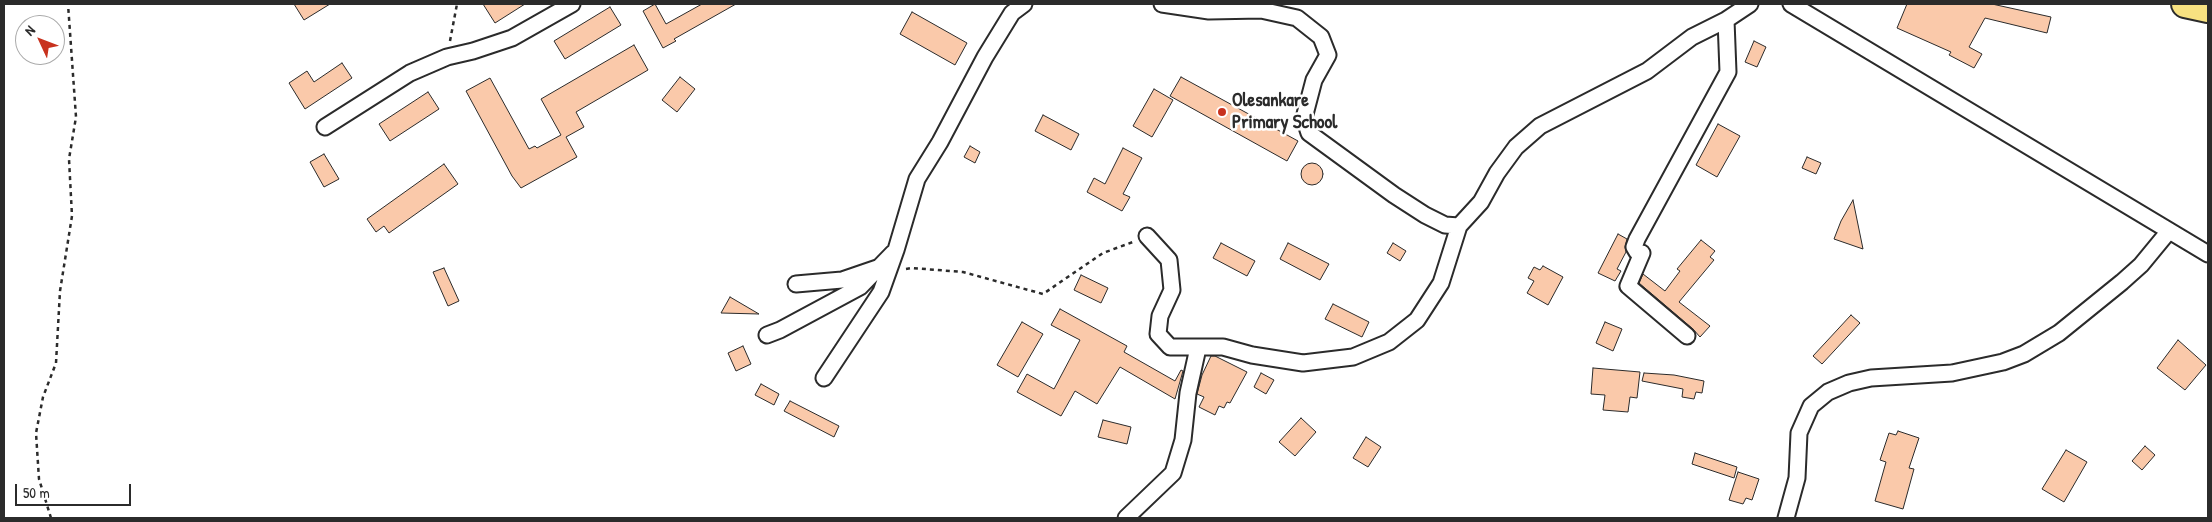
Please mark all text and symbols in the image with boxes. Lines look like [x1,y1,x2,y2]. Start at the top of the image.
north arrow [15,15,65,65]
text: N [20,21,39,39]
place label: Olesankare Primary School [1232,90,1337,134]
marker: Olesankare Primary School [1216,106,1228,118]
scale bar [18,474,134,506]
text: 50 m [23,482,50,503]

